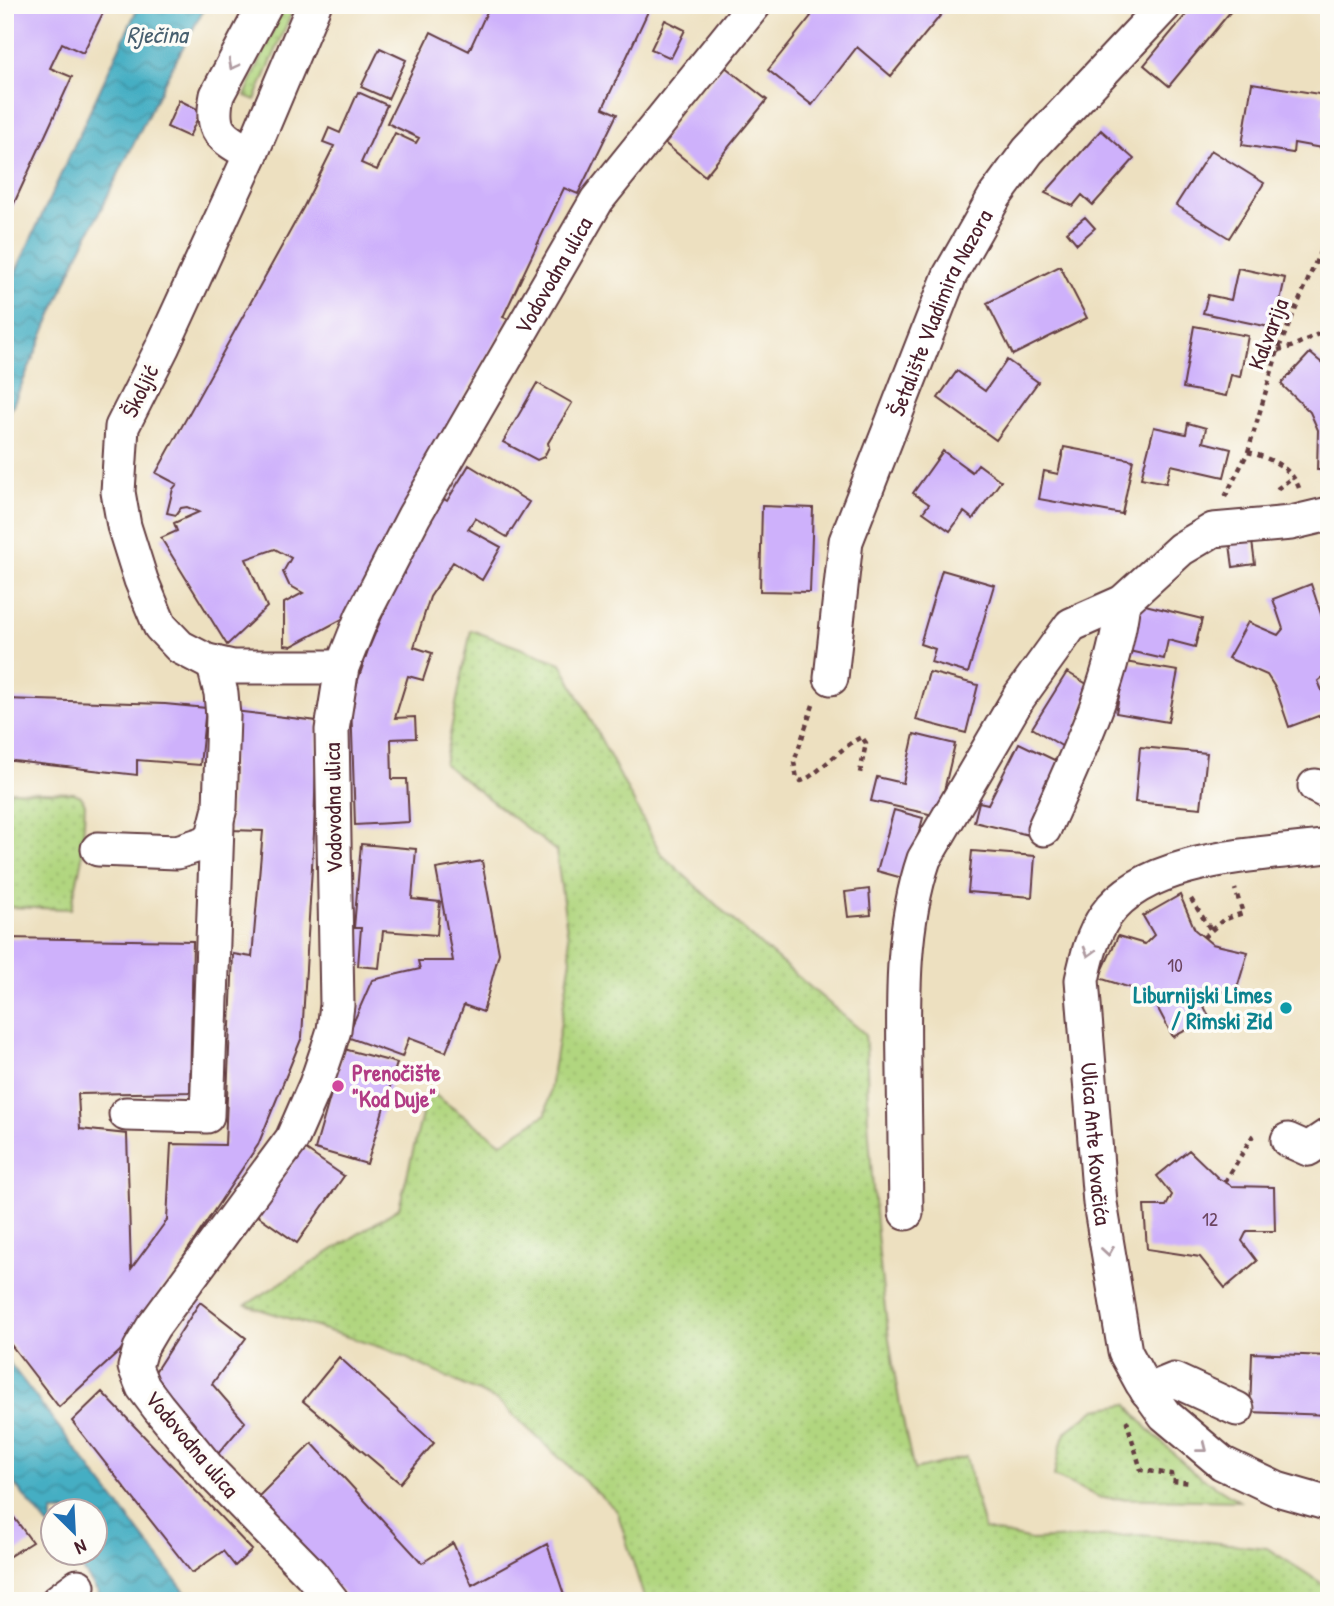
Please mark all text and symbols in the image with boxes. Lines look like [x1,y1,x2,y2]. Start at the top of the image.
water label: Rječina [126,18,190,50]
one-way arrow [228,58,241,71]
street label: Šetalište Vladimira Nazora [880,203,999,420]
street label: Vodovodna ulica [507,211,599,340]
street label: Kalvarija [1240,294,1295,374]
street label: Školjić [114,359,166,422]
street label: Vodovodna ulica [316,742,349,874]
one-way arrow [1082,946,1097,958]
house number: 10 [1167,952,1183,978]
place label: Liburnijski Limes / Rimski Zid [1134,979,1272,1036]
marker: Liburnijski Limes / Rimski Zid [1278,1000,1294,1016]
place label: Prenočište "Kod Duje" [352,1057,442,1114]
street label: Ulica Ante Kovačića [1074,1061,1119,1227]
marker: Prenočište "Kod Duje" [330,1078,346,1094]
house number: 12 [1202,1206,1218,1232]
one-way arrow [1100,1245,1115,1257]
street label: Vodovodna ulica [138,1384,246,1504]
one-way arrow [1196,1440,1208,1453]
north arrow [38,1498,108,1568]
text: N [71,1534,91,1561]

